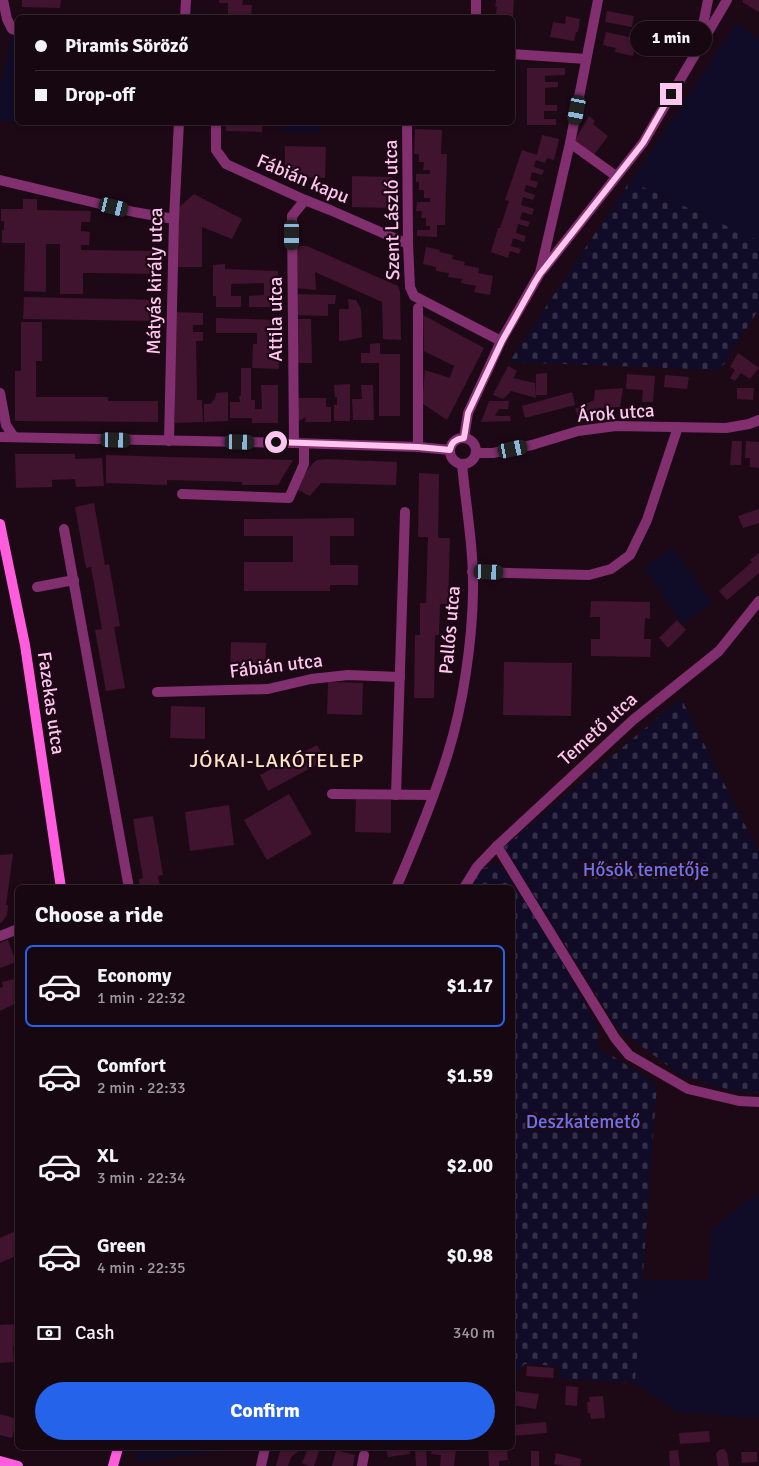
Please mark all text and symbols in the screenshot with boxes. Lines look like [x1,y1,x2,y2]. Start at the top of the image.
callout: 1 min [630,22,712,56]
text: 1 min [652,28,690,48]
text: Piramis Söröző [65,34,188,58]
text: Drop-off [65,83,135,107]
route end [660,83,682,105]
car [566,94,587,126]
street label: Szent László utca [379,140,405,280]
street label: Fábián kapu [253,149,353,209]
car [97,196,130,218]
street label: Mátyás király utca [142,207,168,355]
car [284,220,299,250]
street label: Attila utca [264,277,288,361]
street label: Árok utca [577,398,655,428]
route start [265,431,287,453]
car [100,432,131,448]
car [224,434,255,450]
car [496,439,529,459]
car [473,564,504,580]
street label: Pallós utca [434,585,466,675]
street label: Fábián utca [228,648,324,684]
street label: Fazekas utca [32,650,70,756]
street label: Temető utca [554,687,642,771]
district label: JÓKAI-LAKÓTELEP [190,748,364,773]
park label: Hősök temetője [583,858,709,882]
text: Choose a ride [35,901,163,928]
icon: car [37,964,82,1009]
text: Economy [97,964,171,988]
text: $1.17 [447,974,493,998]
text: 1 min · 22:32 [97,988,186,1008]
icon: car [37,1054,82,1099]
text: Comfort [97,1054,166,1078]
text: $1.59 [447,1064,493,1088]
text: 2 min · 22:33 [97,1078,186,1098]
park label: Deszkatemető [526,1110,640,1134]
icon: car [37,1144,82,1189]
text: XL [97,1144,119,1168]
text: $2.00 [447,1154,493,1178]
text: 3 min · 22:34 [97,1168,186,1188]
icon: car [37,1234,82,1279]
text: Green [97,1234,146,1258]
text: $0.98 [447,1244,493,1268]
text: 4 min · 22:35 [97,1258,186,1278]
icon: cash [35,1319,63,1347]
text: Cash [75,1321,115,1345]
text: 340 m [453,1323,495,1343]
button: Confirm [35,1382,495,1440]

